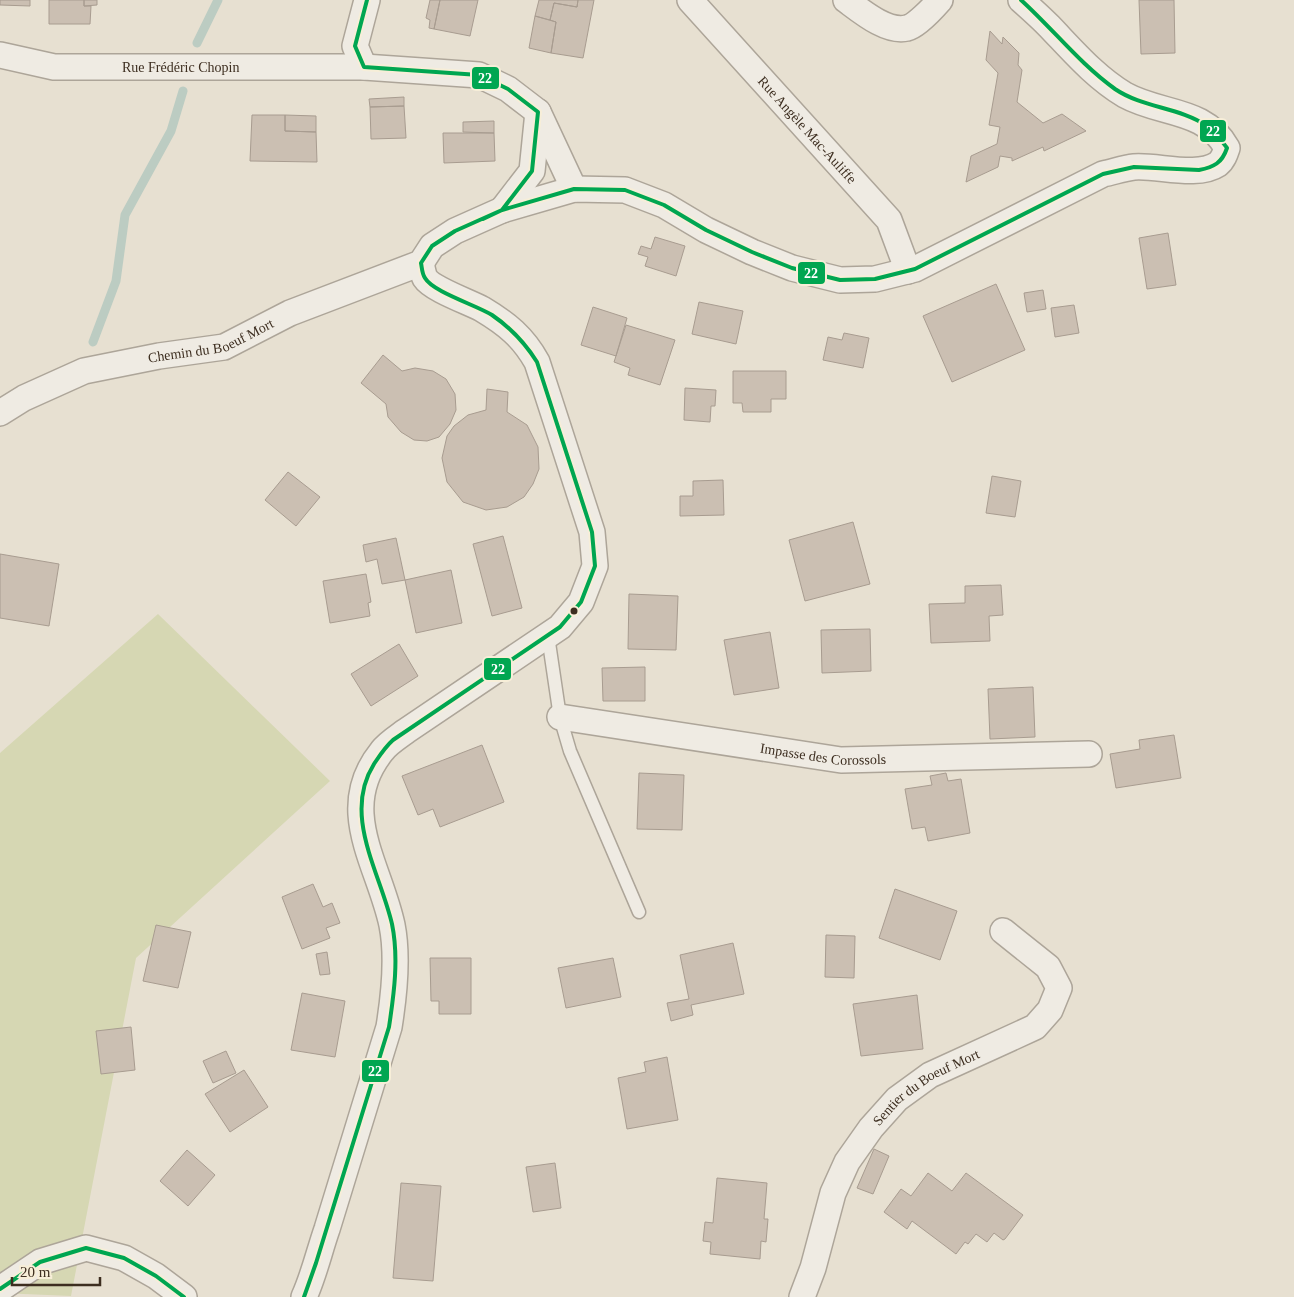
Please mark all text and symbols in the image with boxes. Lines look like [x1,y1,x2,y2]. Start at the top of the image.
street label: Rue Frédéric Chopin [122,60,239,75]
line badge: 22 [471,66,500,90]
text: 22 [478,71,492,86]
street label: Rue Angèle Mac-Auliffe [755,74,859,187]
line badge: 22 [1199,119,1227,143]
text: 22 [1206,124,1220,139]
line badge: 22 [797,261,826,285]
text: 22 [804,266,818,281]
street label: Chemin du Boeuf Mort [147,316,276,366]
unlabelled marker [569,606,579,616]
line badge: 22 [483,657,512,681]
text: 22 [491,662,505,677]
street label: Impasse des Corossols [759,741,886,768]
street label: Sentier du Boeuf Mort [870,1046,982,1128]
line badge: 22 [361,1059,390,1083]
text: 22 [368,1064,382,1079]
scale bar [12,1254,100,1286]
text: 20 m [20,1264,51,1280]

